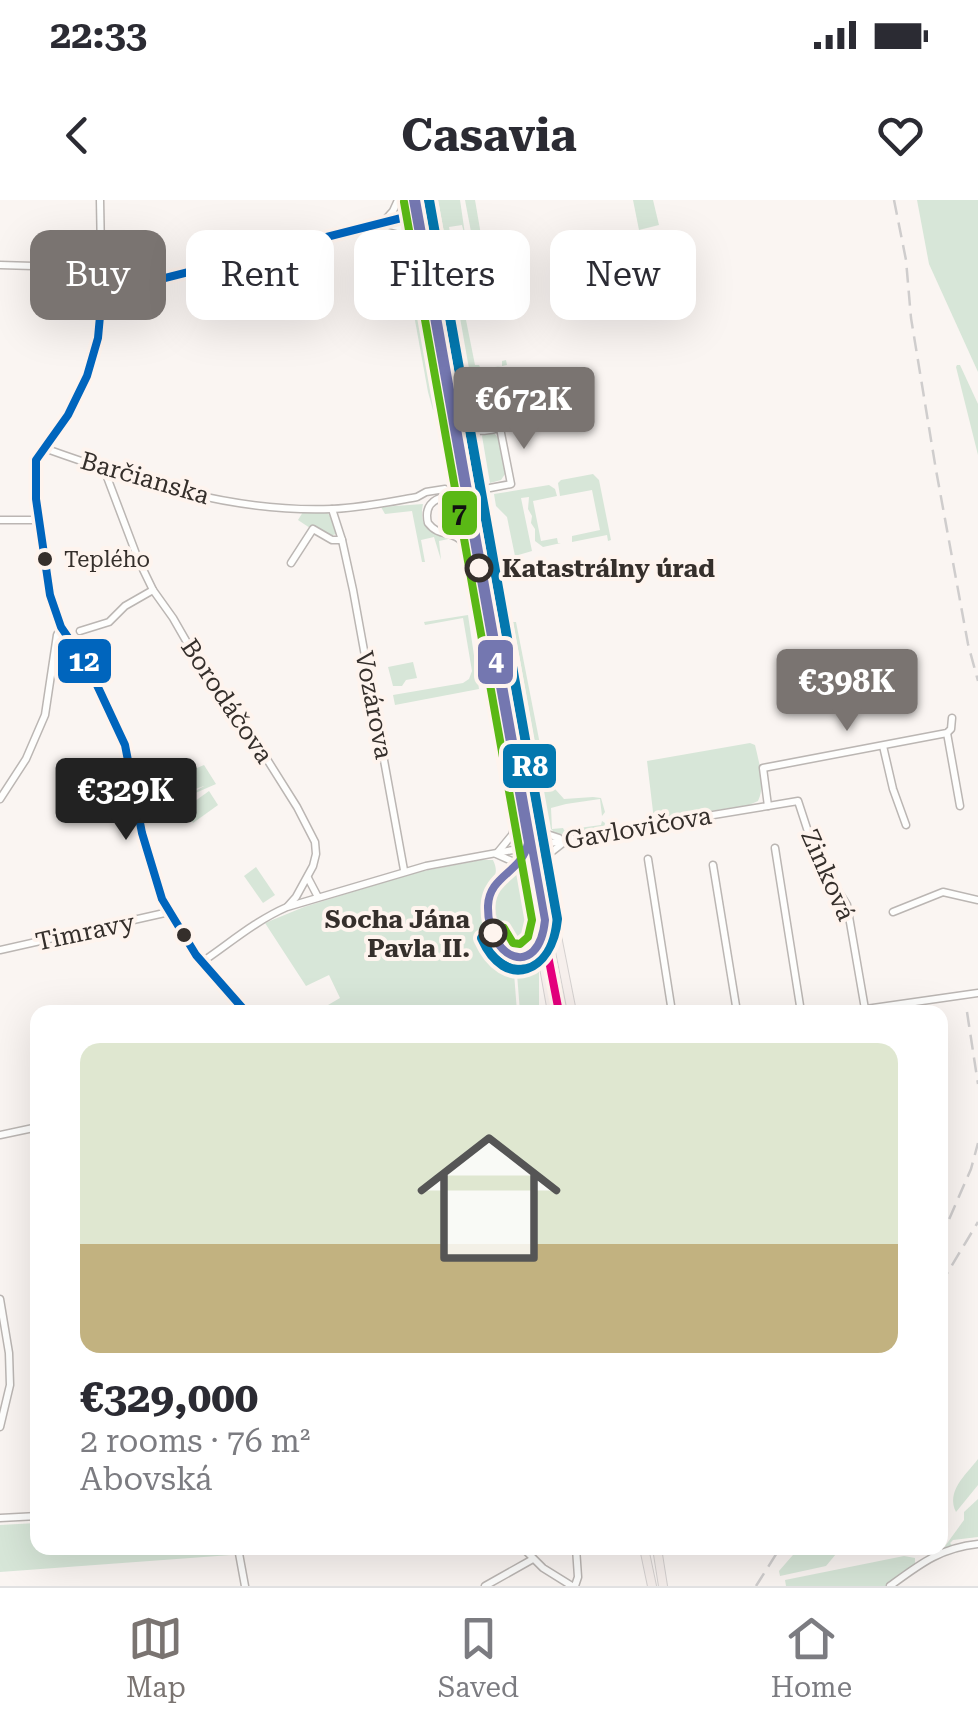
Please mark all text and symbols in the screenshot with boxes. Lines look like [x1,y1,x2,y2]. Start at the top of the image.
text: 22:33 [50,13,147,57]
icon: back [50,108,105,163]
icon: heart [873,108,928,163]
text: Casavia [401,109,577,162]
chip: Buy [30,230,166,320]
chip: Rent [186,230,334,320]
chip: Filters [354,230,530,320]
chip: New [550,230,696,320]
pin: €672K [454,367,594,452]
text: €672K [476,380,572,418]
street label: Barčianska [77,446,213,510]
line badge: 7 [440,489,479,537]
text: 7 [451,497,467,530]
place label: Teplého [64,547,150,572]
marker: Teplého [35,549,55,569]
place label: Katastrálny úrad [502,554,715,583]
marker: Katastrálny úrad [466,555,492,581]
street label: Borodáčova [175,634,279,769]
line badge: 12 [56,637,113,685]
line badge: 4 [476,638,515,686]
text: 12 [68,645,100,678]
text: 4 [488,645,504,678]
street label: Vozárova [349,649,399,762]
pin: €398K [777,649,917,734]
text: €398K [799,662,895,700]
line badge: R8 [501,742,558,790]
text: R8 [512,750,549,783]
pin: €329K [56,758,196,843]
text: €329K [78,771,174,809]
street label: Gavlovičova [562,801,714,855]
street label: Zinková [795,825,861,925]
place label: Socha Jána Pavla II. [325,905,470,963]
street label: Timravy [33,907,137,957]
marker: Socha Jána Pavla II. [480,920,506,946]
unlabelled marker [174,925,194,945]
icon: home [399,1108,579,1288]
text: €329,000 [80,1373,258,1422]
text: 2 rooms · 76 m² [80,1422,310,1460]
text: Abovská [80,1460,212,1498]
tab: Map [126,1611,186,1704]
tab: Saved [438,1611,519,1704]
tab: Home [771,1611,852,1704]

